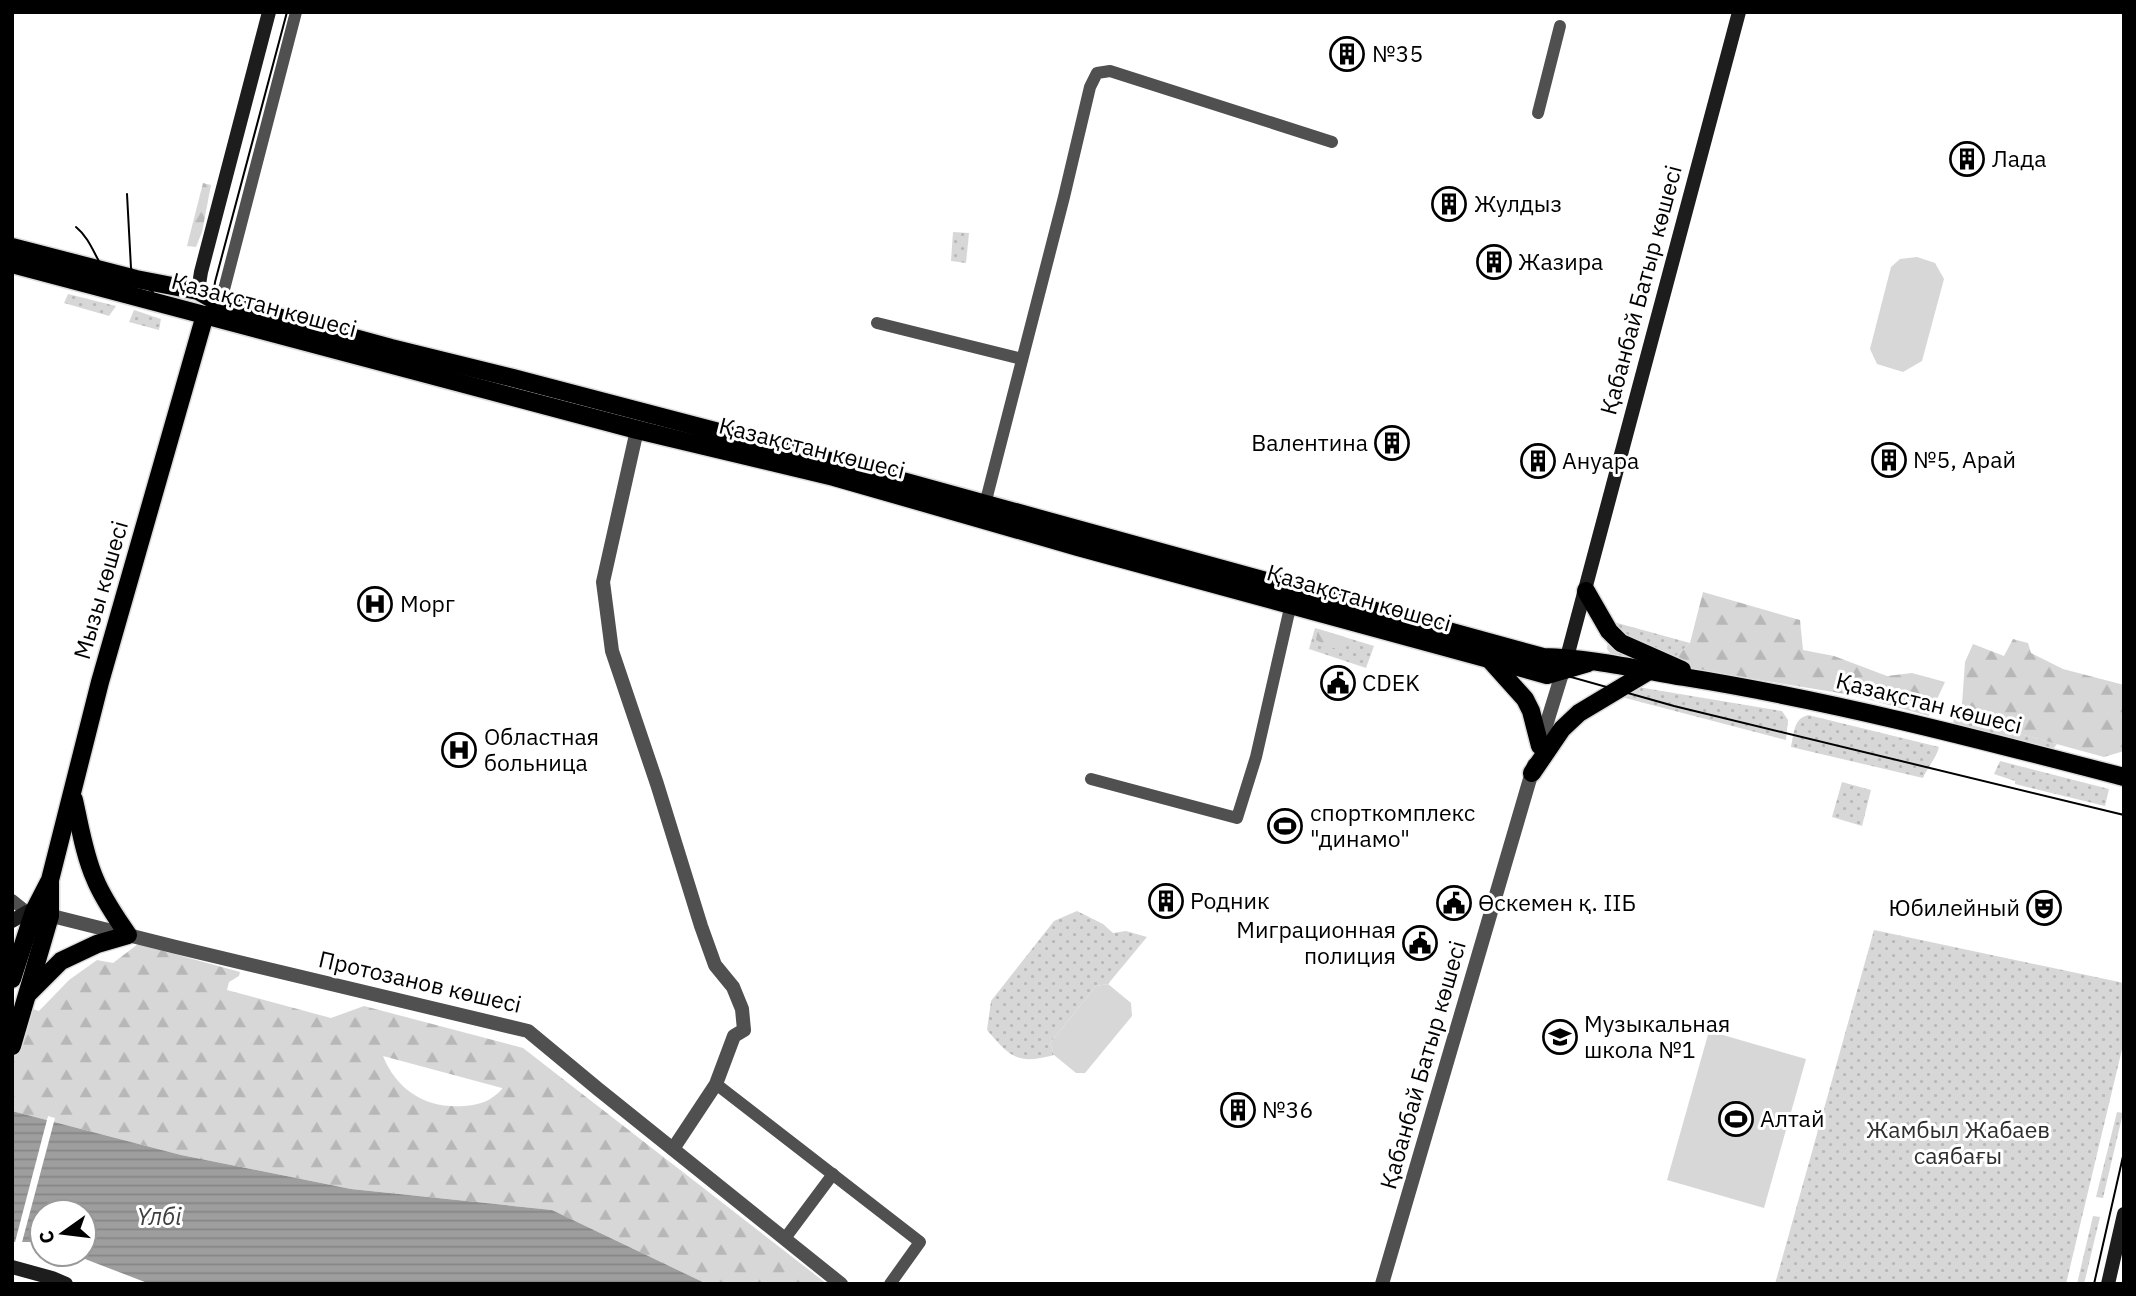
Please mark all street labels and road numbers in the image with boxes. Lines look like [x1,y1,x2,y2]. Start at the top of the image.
street label: Қабанбай Батыр көшесі [1592,162,1688,418]
street label: Қазақстан көшесі [168,265,360,343]
street label: Қазақстан көшесі [716,409,908,485]
street label: Мызы көшесі [66,517,134,662]
street label: Қазақстан көшесі [1264,556,1455,638]
street label: Қазақстан көшесі [1833,664,2025,740]
street label: Қабанбай Батыр көшесі [1372,937,1472,1192]
street label: Протозанов көшесі [316,943,524,1019]

